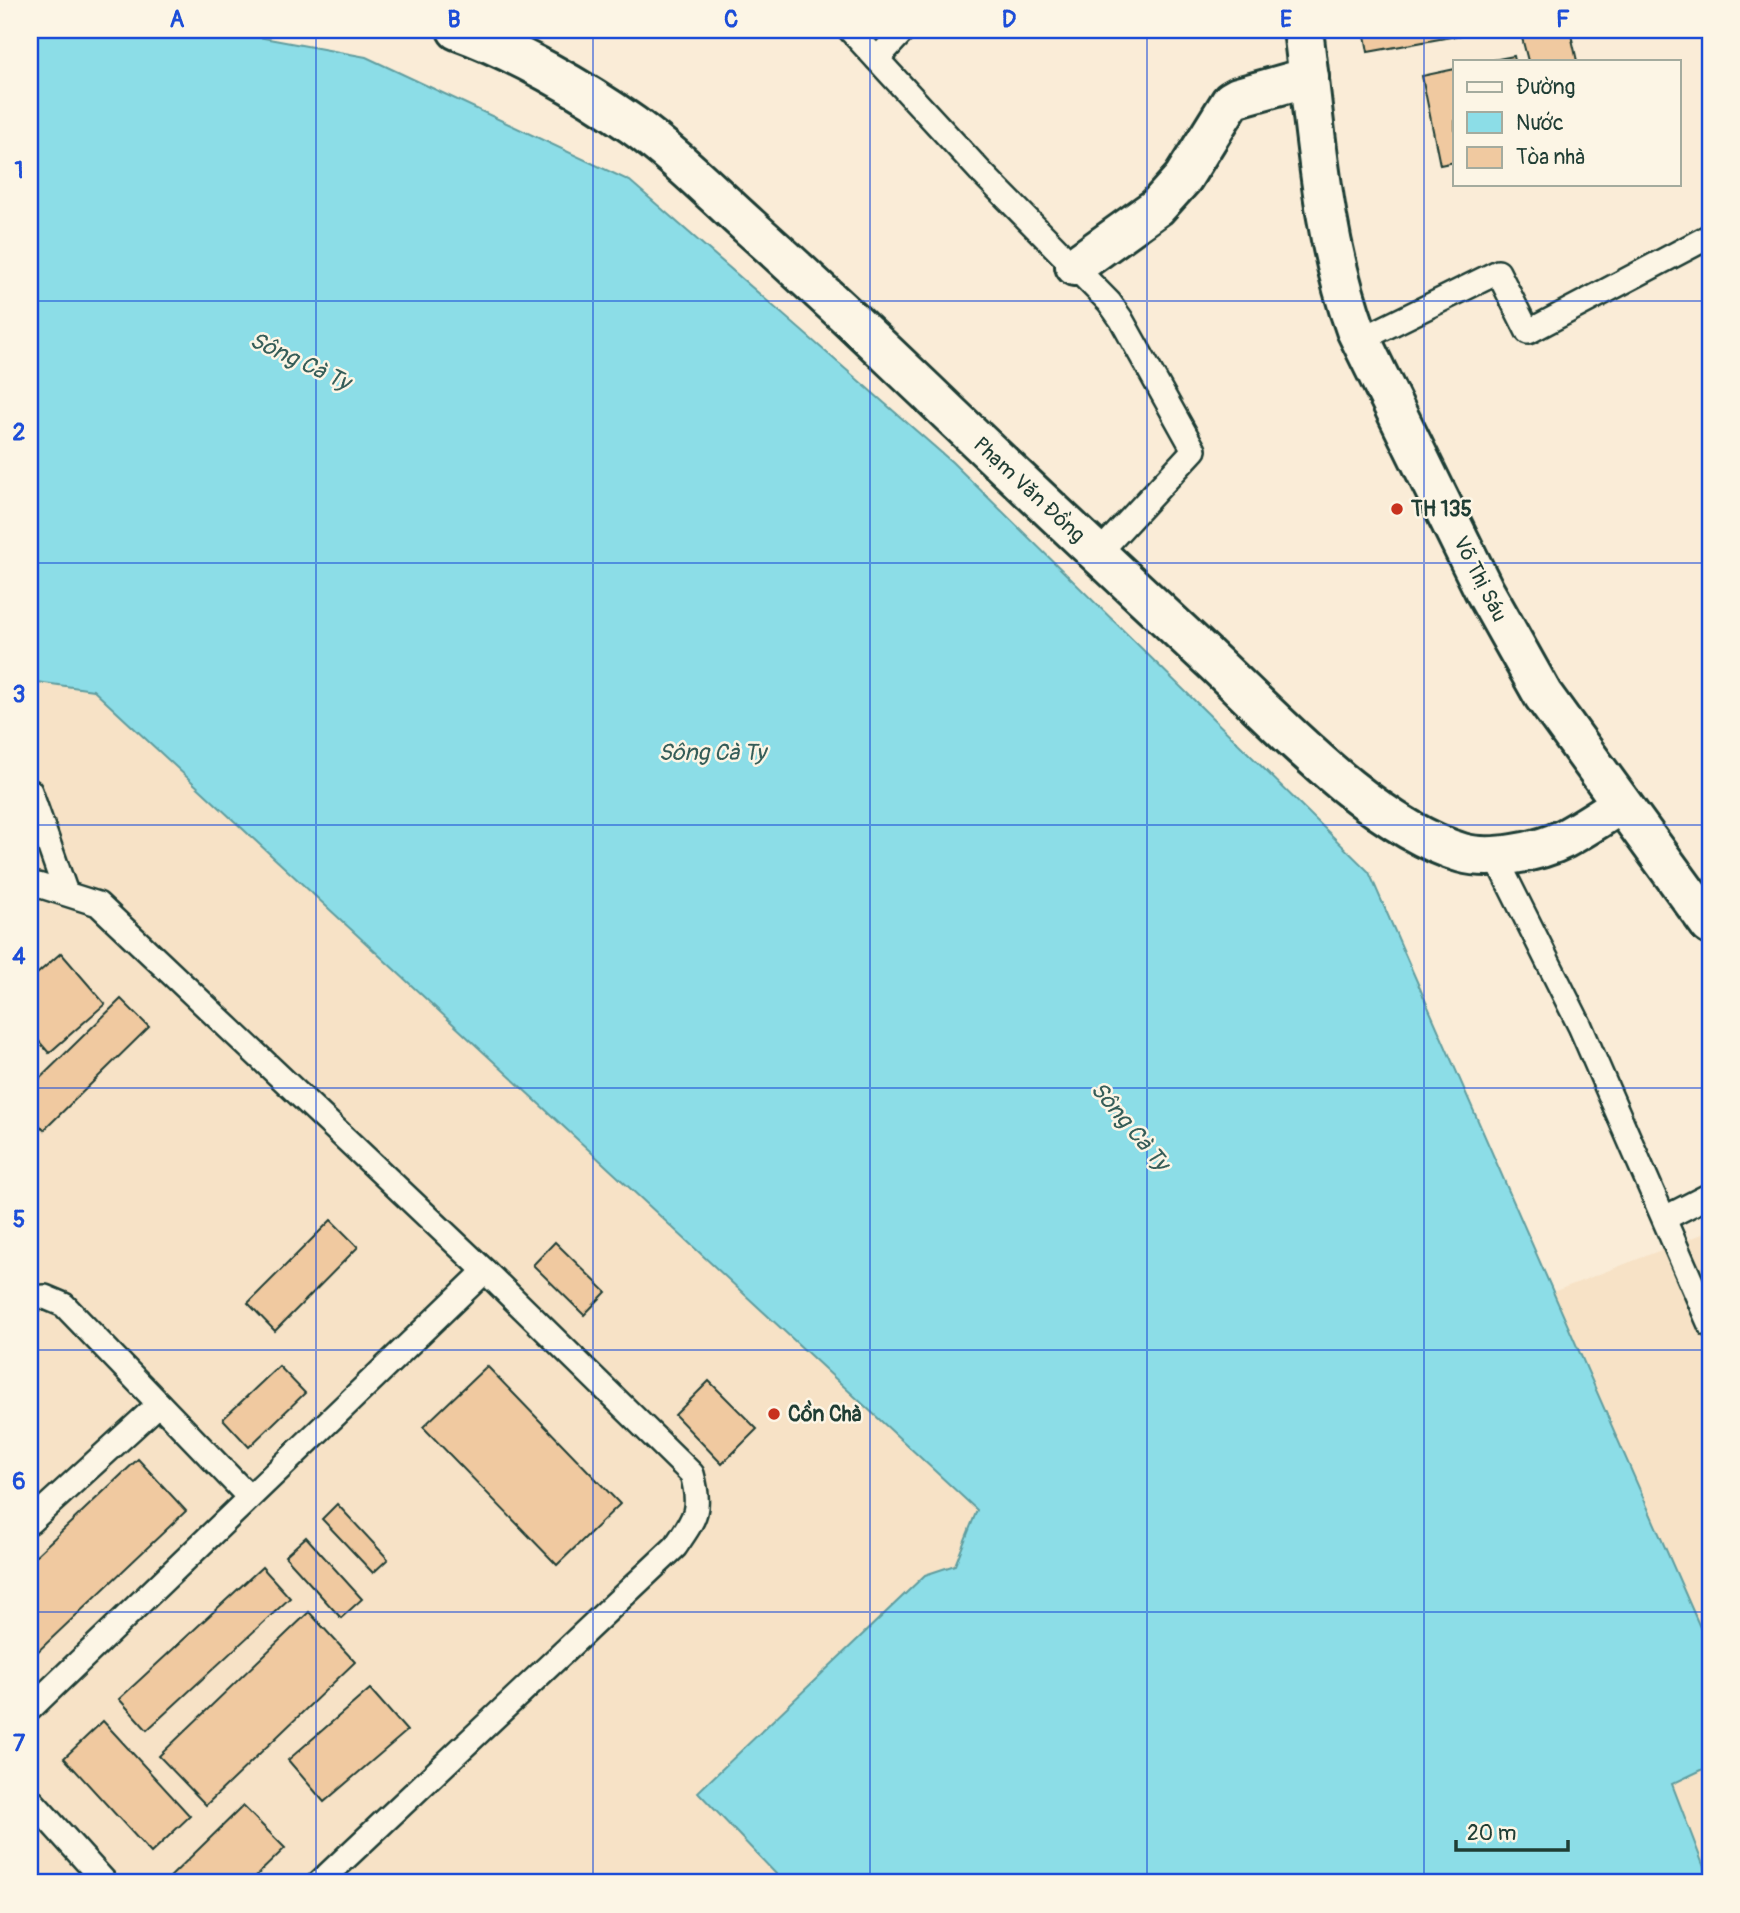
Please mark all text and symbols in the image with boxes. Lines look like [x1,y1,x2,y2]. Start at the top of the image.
text: A [170,5,185,34]
text: B [447,5,461,34]
text: C [724,5,738,34]
text: D [1002,5,1016,34]
text: E [1280,5,1292,34]
text: F [1556,5,1570,34]
legend [1453,60,1680,186]
text: Đường [1516,74,1575,101]
text: Nước [1516,110,1564,137]
text: Tòa nhà [1516,144,1585,171]
text: 1 [15,156,24,185]
water label: Sông Cà Ty [245,325,358,398]
text: 2 [13,418,26,447]
street label: Phạm Văn Đồng [967,431,1091,549]
place label: TH 135 [1410,496,1472,523]
marker: TH 135 [1389,501,1405,517]
street label: Võ Thị Sáu [1447,532,1513,626]
text: 3 [13,680,25,709]
water label: Sông Cà Ty [658,738,769,767]
text: 4 [12,942,26,971]
water label: Sông Cà Ty [1084,1076,1178,1179]
text: 5 [13,1205,25,1234]
place label: Cồn Chà [788,1400,862,1428]
marker: Cồn Chà [766,1406,782,1422]
text: 6 [12,1467,26,1496]
text: 7 [13,1729,26,1758]
scale bar [1456,1808,1568,1852]
text: 20 m [1467,1820,1516,1847]

